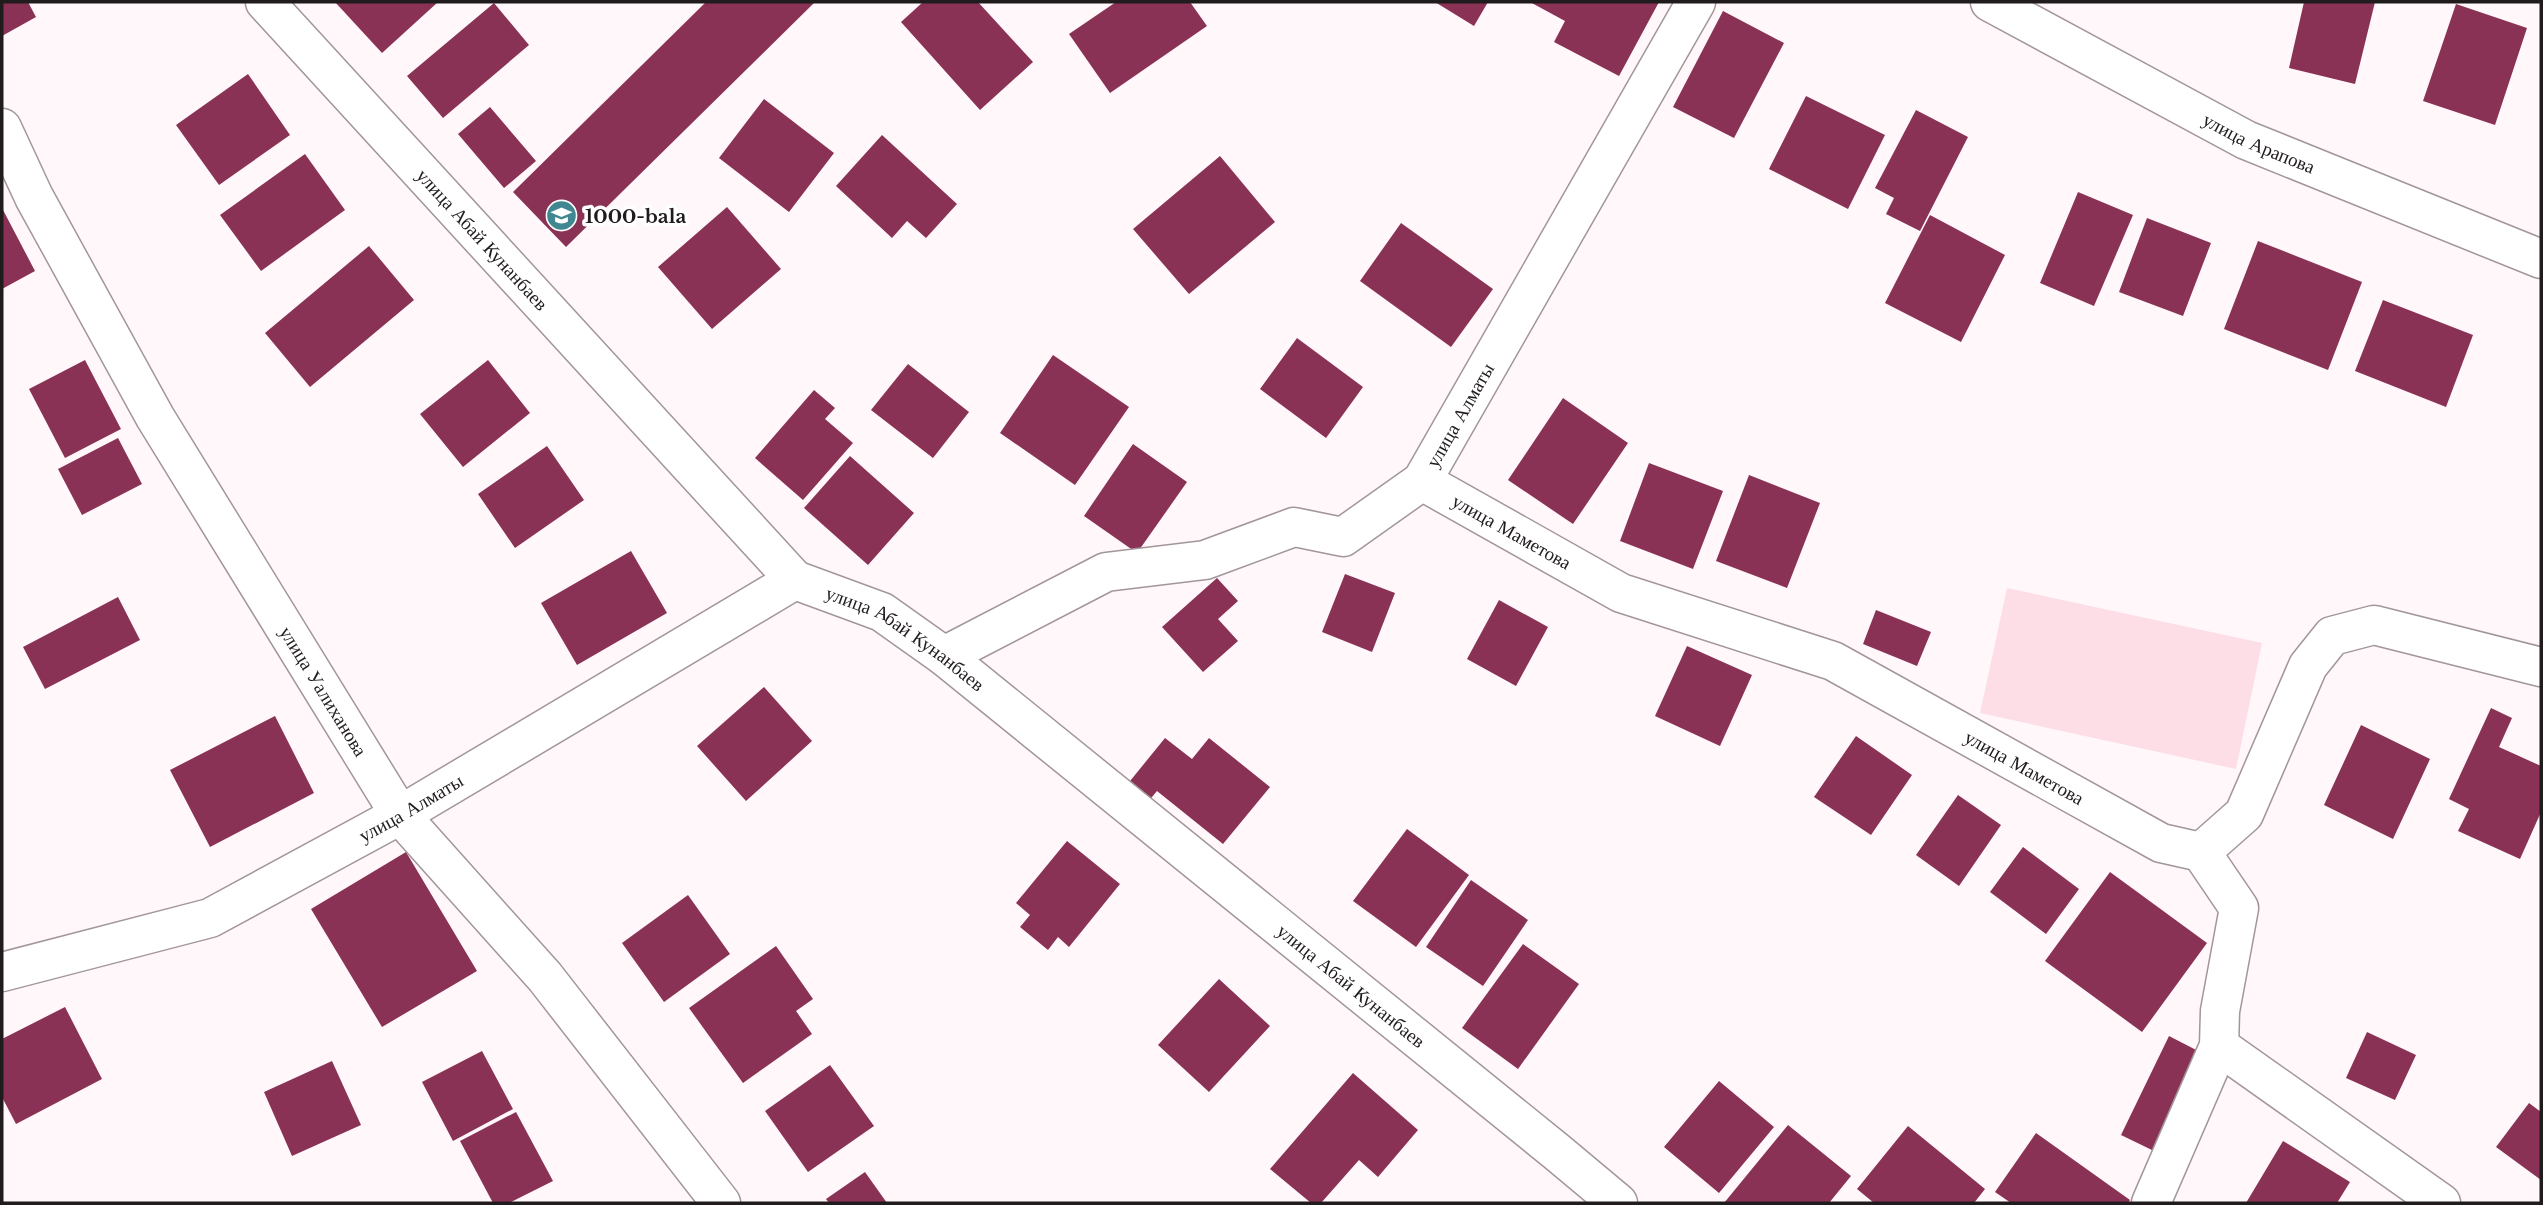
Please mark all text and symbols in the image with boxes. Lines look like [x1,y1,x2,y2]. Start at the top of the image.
street label: улица Арапова [2199,108,2319,179]
street label: улица Абай Кунанбаев [412,164,553,315]
school or university icon: 1000-bala [545,199,579,233]
place label: 1000-bala [585,205,686,228]
street label: улица Алматы [1421,359,1499,472]
street label: улица Маметова [1448,489,1576,575]
street label: улица Абай Кунанбаев [823,581,989,696]
street label: улица Уалиханова [275,622,372,761]
street label: улица Маметова [1961,725,2088,810]
street label: улица Алматы [355,769,468,847]
street label: улица Абай Кунанбаев [1272,919,1430,1053]

